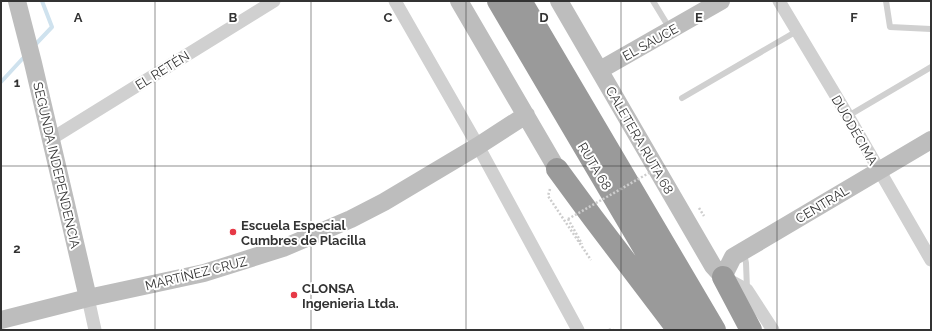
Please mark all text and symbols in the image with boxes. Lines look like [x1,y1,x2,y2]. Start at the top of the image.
text: A [74,10,83,25]
text: B [229,10,238,25]
text: C [384,10,393,25]
text: D [539,10,549,25]
text: E [695,10,703,25]
text: F [850,10,858,25]
street label: EL SAUCE [620,21,681,64]
street label: EL RETÉN [133,48,192,93]
text: 1 [14,75,21,90]
street label: SEGUNDA INDEPENDENCIA [30,81,83,250]
street label: CALETERA RUTA 68 [603,84,677,197]
street label: DUODÉCIMA [829,93,881,168]
street label: RUTA 68 [575,140,615,193]
street label: CENTRAL [793,182,852,226]
place label: Escuela Especial Cumbres de Placilla [241,218,366,248]
marker: Escuela Especial Cumbres de Placilla [228,227,238,237]
text: 2 [13,241,21,256]
street label: MARTÍNEZ CRUZ [144,254,249,293]
place label: CLONSA Ingenieria Ltda. [302,281,399,311]
marker: CLONSA Ingenieria Ltda. [289,290,299,300]

